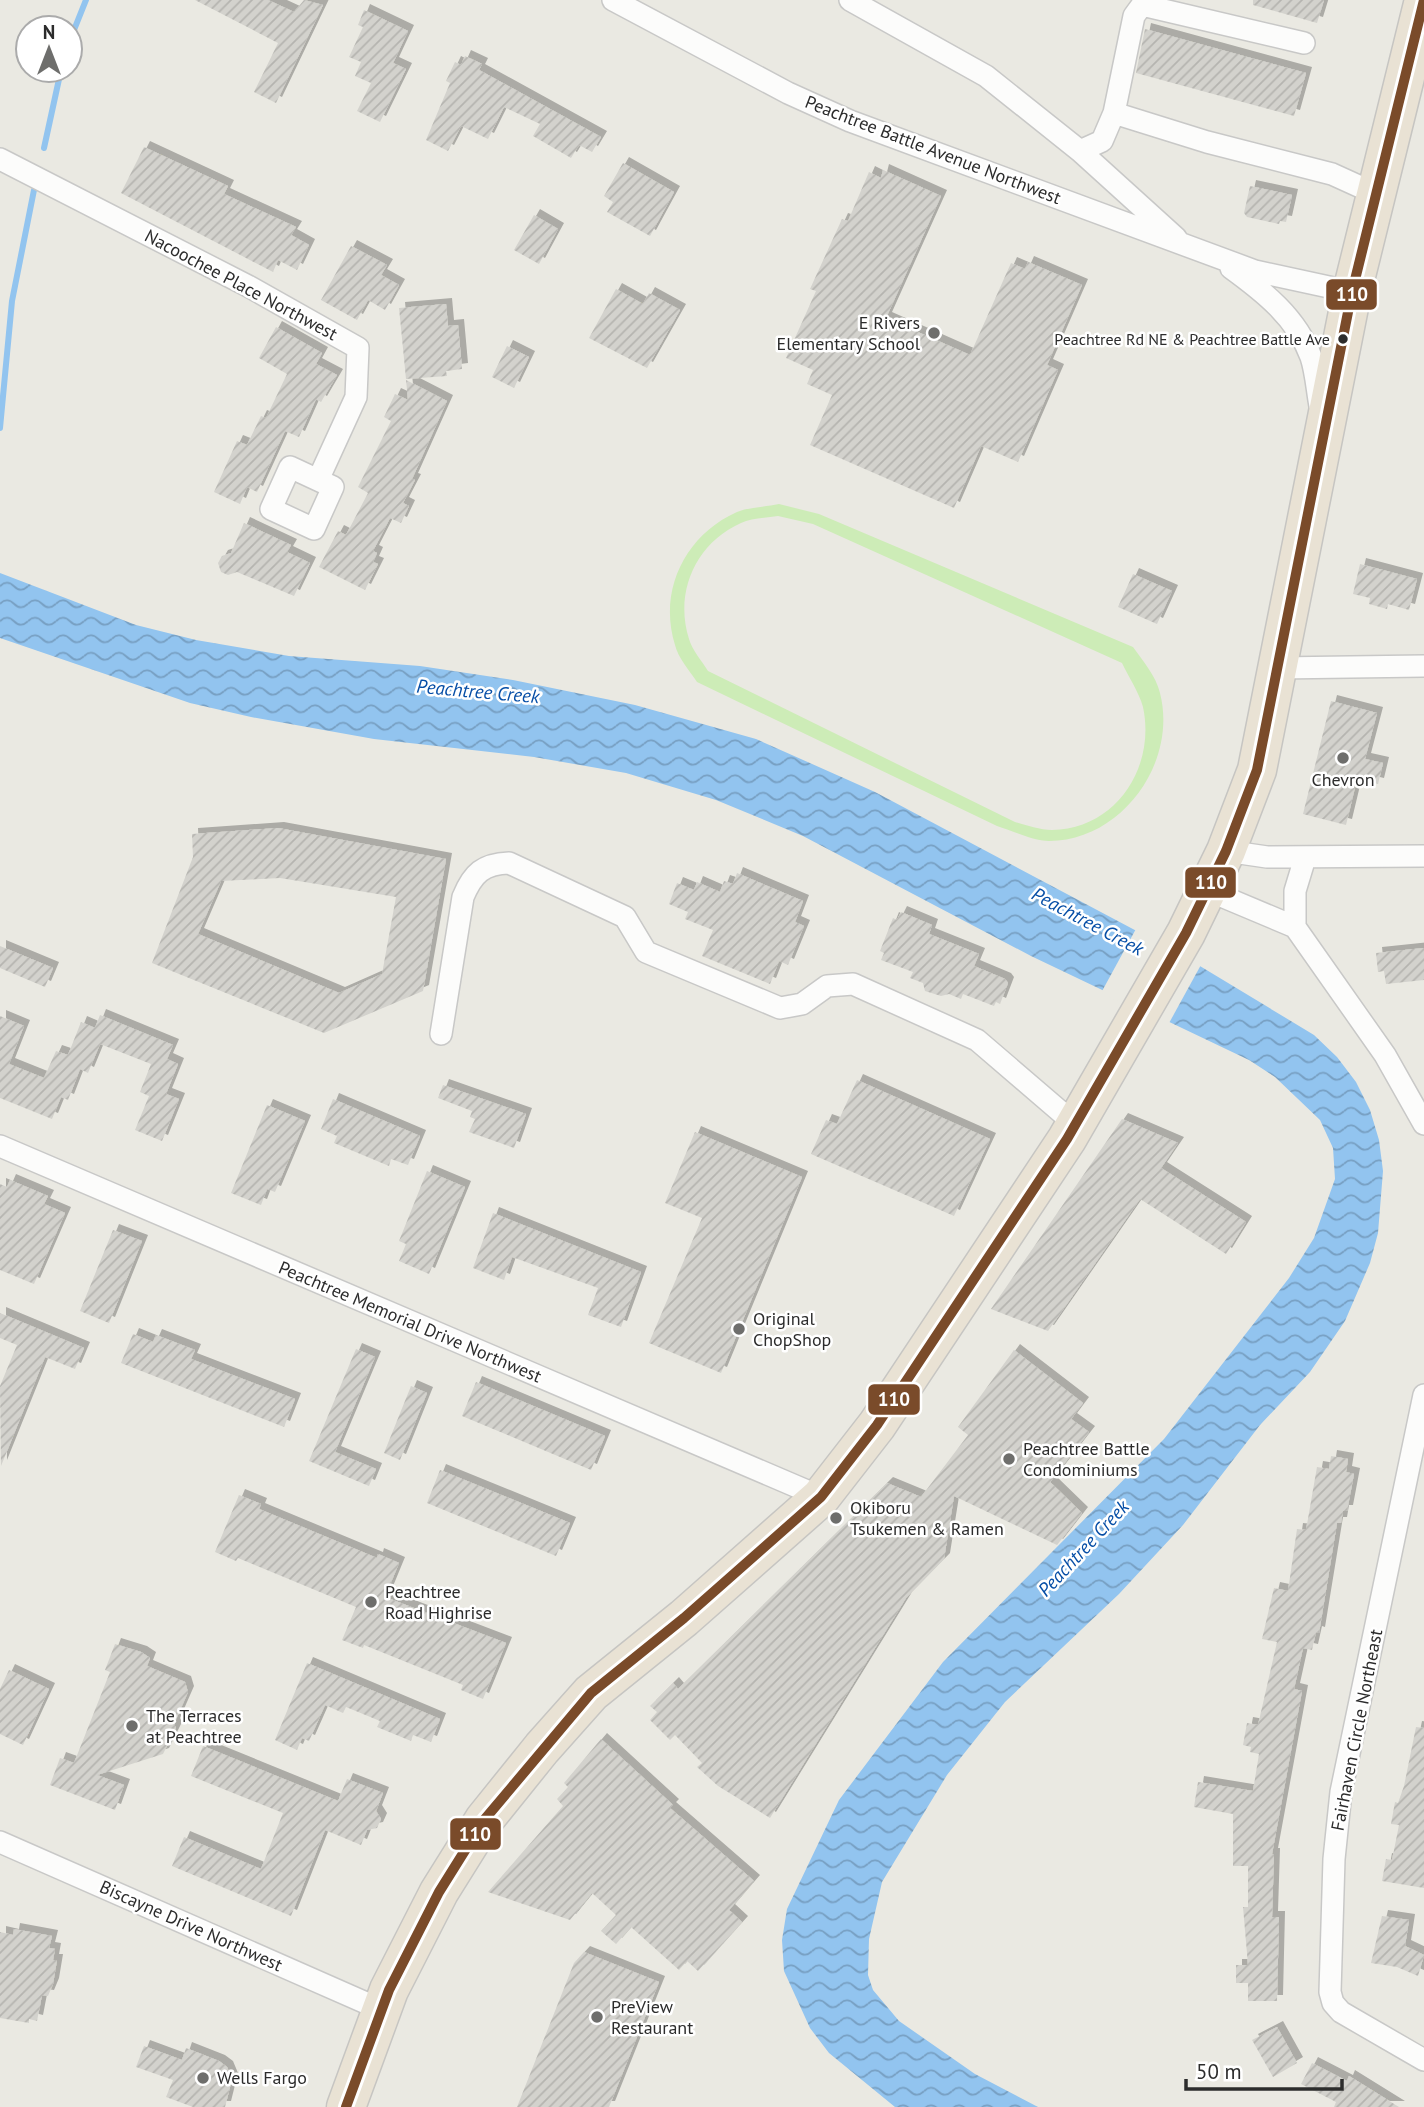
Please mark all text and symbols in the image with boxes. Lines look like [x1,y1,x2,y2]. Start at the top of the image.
north arrow [14,14,84,84]
text: N [43,20,55,44]
street label: Peachtree Battle Avenue Northwest [802,90,1064,209]
street label: Nacoochee Place Northwest [141,224,342,345]
line badge: 110 [1325,278,1378,311]
text: 110 [1336,282,1368,306]
place label: E Rivers Elementary School [777,311,921,355]
marker: E Rivers Elementary School [926,325,942,341]
place label: Peachtree Rd NE & Peachtree Battle Ave [1054,329,1330,349]
marker: Peachtree Rd NE & Peachtree Battle Ave [1336,332,1350,346]
water label: Peachtree Creek [416,674,542,708]
marker: Chevron [1335,750,1351,766]
place label: Chevron [1311,768,1375,791]
line badge: 110 [1184,866,1237,899]
text: 110 [1195,870,1227,894]
water label: Peachtree Creek [1028,882,1149,961]
street label: Peachtree Memorial Drive Northwest [275,1256,545,1388]
place label: Original ChopShop [753,1307,831,1351]
marker: Original ChopShop [731,1321,747,1337]
line badge: 110 [867,1383,921,1416]
text: 110 [878,1387,910,1411]
place label: Peachtree Battle Condominiums [1023,1437,1150,1481]
marker: Peachtree Battle Condominiums [1001,1451,1017,1467]
water label: Peachtree Creek [1032,1494,1135,1601]
place label: Okiboru Tsukemen & Ramen [850,1496,1004,1540]
marker: Okiboru Tsukemen & Ramen [828,1510,844,1526]
place label: Peachtree Road Highrise [385,1580,492,1624]
marker: Peachtree Road Highrise [363,1594,379,1610]
street label: Fairhaven Circle Northeast [1326,1627,1387,1833]
place label: The Terraces at Peachtree [146,1704,242,1748]
marker: The Terraces at Peachtree [124,1718,140,1734]
line badge: 110 [449,1817,502,1851]
text: 110 [459,1822,491,1846]
street label: Biscayne Drive Northwest [96,1875,286,1976]
place label: PreView Restaurant [611,1995,693,2039]
marker: PreView Restaurant [589,2009,605,2025]
scale bar [1186,2048,1342,2092]
text: 50 m [1196,2058,1242,2085]
place label: Wells Fargo [217,2066,307,2089]
marker: Wells Fargo [195,2070,211,2086]

